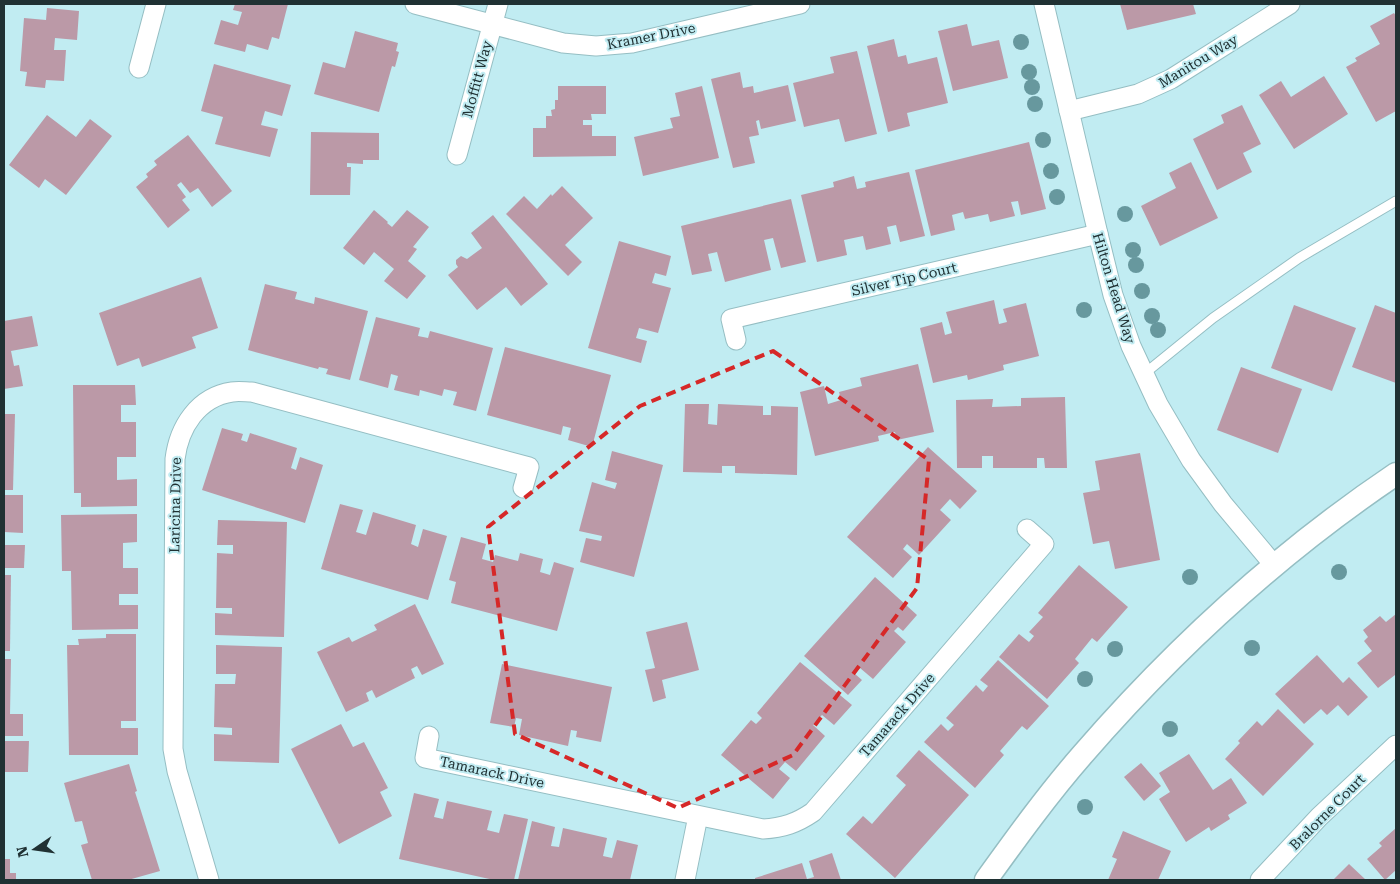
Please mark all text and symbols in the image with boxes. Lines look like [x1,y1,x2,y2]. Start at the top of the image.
street label: Kramer Drive [605,20,697,52]
street label: Manitou Way [1156,31,1241,91]
street label: Moffitt Way [459,38,495,119]
street label: Hilton Head Way [1090,231,1139,346]
street label: Silver Tip Court [850,259,958,299]
street label: Laricina Drive [166,457,184,553]
street label: Tamarack Drive [856,669,938,760]
street label: Tamarack Drive [438,753,546,791]
street label: Bralorne Court [1286,771,1368,853]
north arrow [10,824,60,874]
text: N [13,845,31,859]

